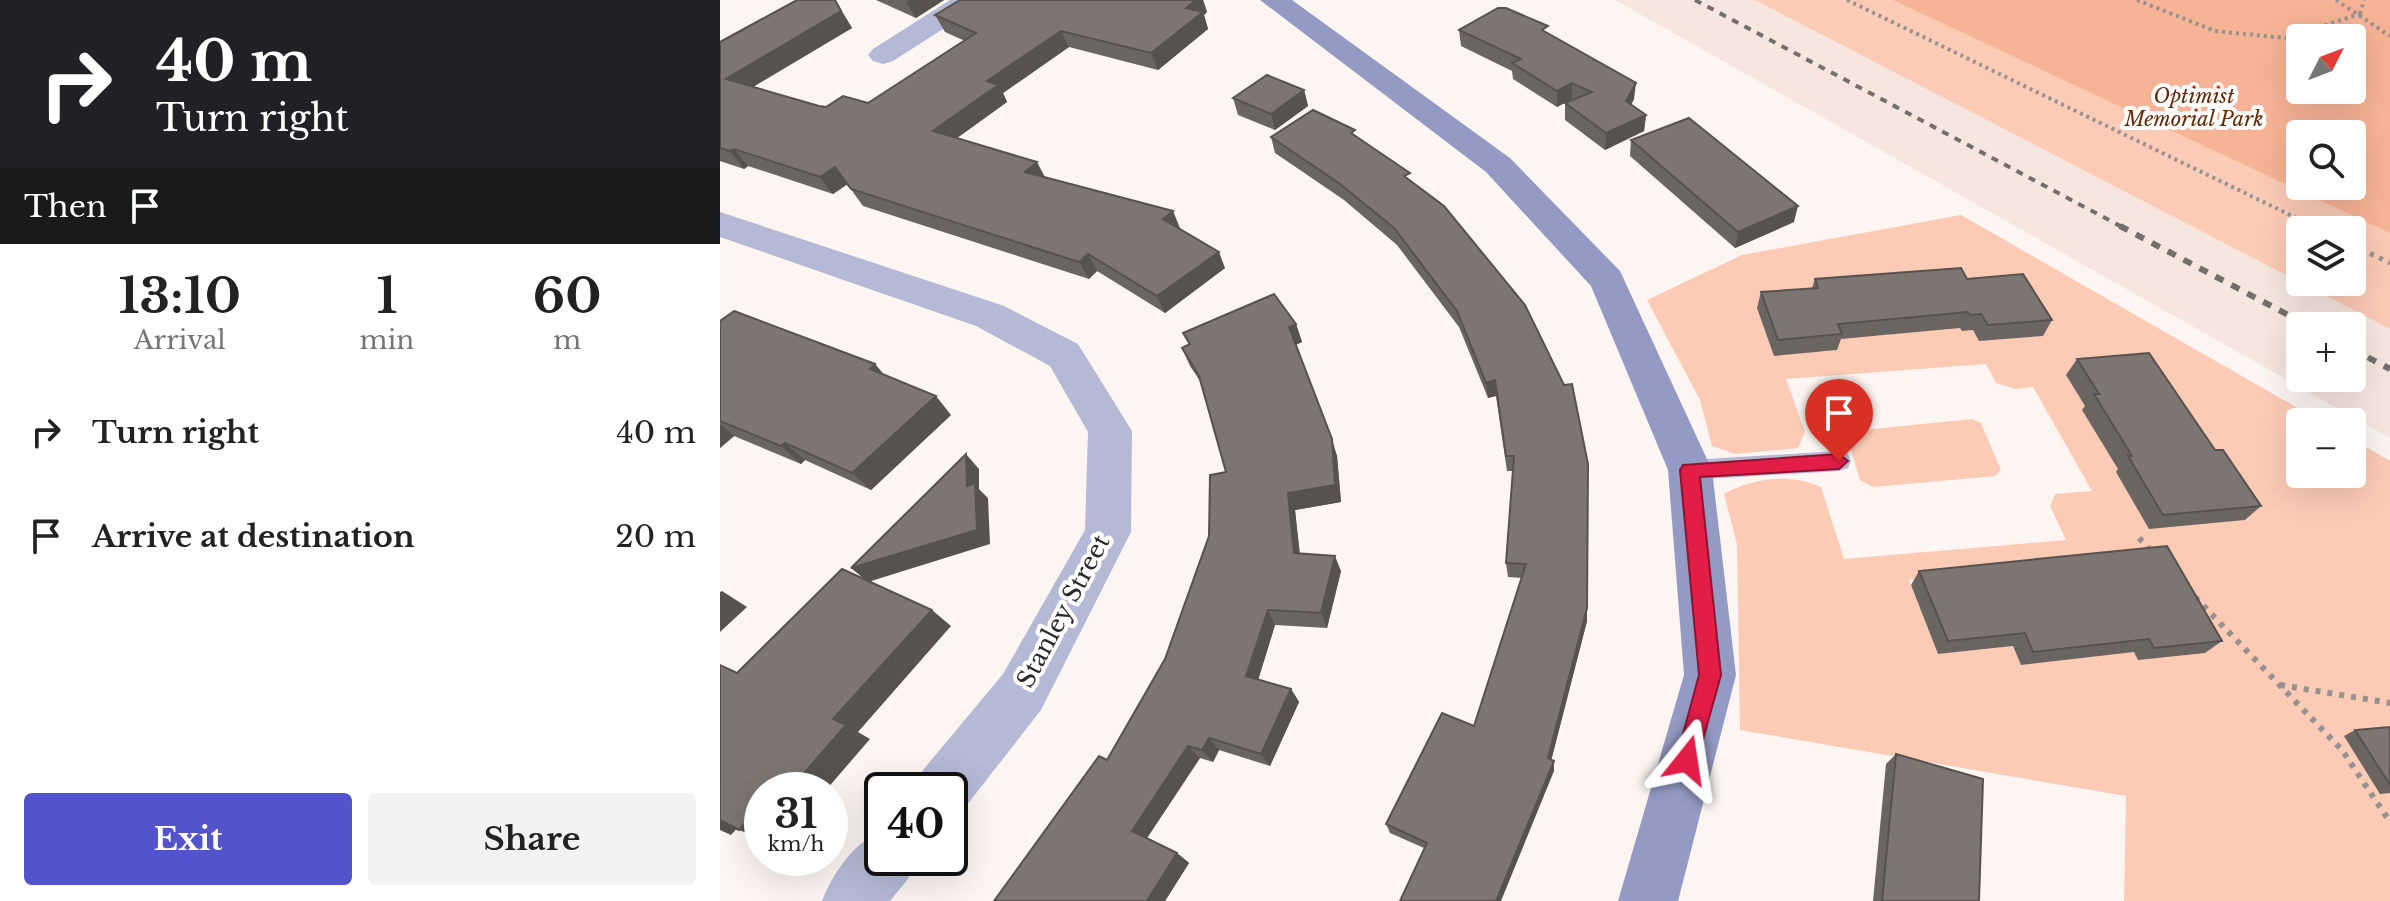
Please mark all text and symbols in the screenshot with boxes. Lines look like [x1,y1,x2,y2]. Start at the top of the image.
north arrow [2286,24,2366,104]
map controls [2286,24,2366,488]
text: 40 m [156,27,312,96]
icon: right [24,32,128,136]
park label: Optimist Memorial Park [2124,84,2263,131]
text: Turn right [156,96,349,141]
button: search [2286,120,2366,200]
icon: arrive [123,184,167,228]
text: Then [24,188,107,225]
button: layers [2286,216,2366,296]
text: 13:10 [119,266,241,326]
text: 1 [376,266,397,326]
text: 60 [533,266,601,326]
button: + [2286,312,2366,392]
text: Arrival [134,324,226,356]
text: min [360,324,414,356]
text: m [553,324,581,356]
pin [1805,379,1873,461]
icon: arrive [1817,391,1861,435]
button: − [2286,408,2366,488]
icon: right [24,410,68,454]
text: Turn right [92,414,259,451]
text: 40 m [616,414,696,451]
icon: arrive [24,514,68,558]
text: Arrive at destination [92,518,415,555]
text: 20 m [615,518,696,555]
street label: Stanley Street [1010,529,1116,693]
position arrow [1645,718,1729,802]
speed limit sign: 40 [864,772,968,876]
text: 31 [775,789,817,839]
button: Exit [24,793,352,885]
button: Share [368,793,696,885]
text: km/h [768,832,824,856]

